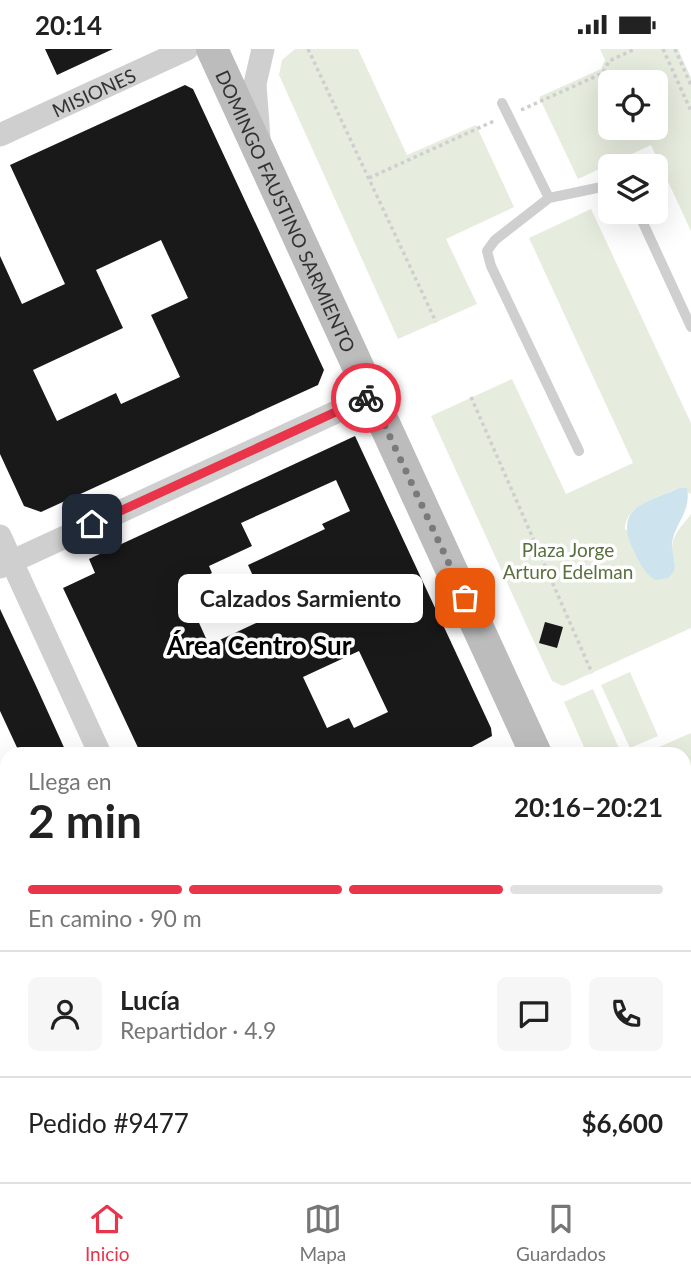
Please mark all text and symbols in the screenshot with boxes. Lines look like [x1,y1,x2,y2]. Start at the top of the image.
text: 20:14 [35,9,102,41]
street label: MISIONES [48,63,139,121]
street label: DOMINGO FAUSTINO SARMIENTO [212,66,361,355]
map controls [598,70,668,224]
button: locate [598,70,668,140]
button: layers [598,154,668,224]
courier [331,363,401,433]
icon: bike [347,379,385,417]
pin [62,494,122,554]
icon: home [73,505,111,543]
park label: Plaza Jorge Arturo Edelman [503,538,633,583]
pin [435,568,495,628]
callout: Calzados Sarmiento [178,573,423,623]
icon: bag [446,579,484,617]
text: Calzados Sarmiento [200,584,401,612]
district label: Área Centro Sur [166,629,352,661]
text: Llega en [28,767,112,795]
text: 20:16–20:21 [514,791,663,823]
text: 2 min [28,793,142,848]
text: En camino · 90 m [28,904,202,932]
button: person [28,977,102,1051]
button: chat [497,977,571,1051]
button: phone [589,977,663,1051]
text: Lucía [120,984,180,1016]
text: Repartidor · 4.9 [120,1016,276,1044]
text: Pedido #9477 [28,1107,189,1139]
text: $6,600 [582,1107,663,1139]
tab: Inicio [85,1200,130,1265]
tab: Mapa [299,1200,346,1265]
tab: Guardados [516,1200,606,1265]

